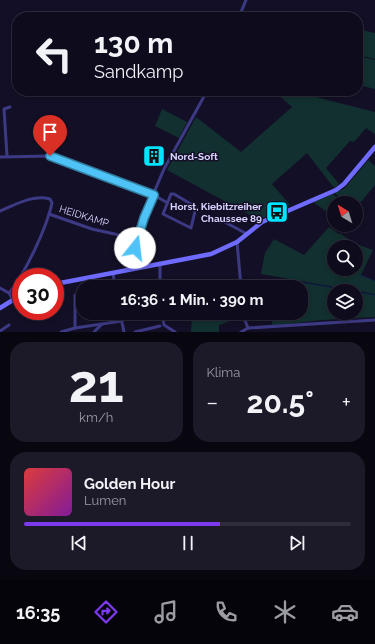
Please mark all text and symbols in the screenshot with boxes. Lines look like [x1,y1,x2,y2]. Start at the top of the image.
text: 130 m [94,27,173,60]
icon: left [28,28,80,80]
text: Sandkamp [94,61,183,82]
pin [33,115,67,156]
icon: arrive [39,121,61,143]
building icon: Nord-Soft [141,143,167,169]
place label: Nord-Soft [170,151,218,162]
north arrow [327,196,363,232]
map controls [327,196,363,320]
bus stop icon: Horst, Kiebitzreiher Chaussee 89 [264,199,290,225]
place label: Horst, Kiebitzreiher Chaussee 89 [170,201,262,224]
street label: HEIDKAMP [58,203,110,229]
position arrow [114,227,156,269]
button: search [327,240,363,276]
speed limit sign: 30 [12,268,64,320]
button: layers [327,284,363,320]
text: 16:36 · 1 Min. · 390 m [120,291,264,309]
text: 21 [69,353,124,414]
text: Klima [207,365,240,380]
text: 20.5° [246,385,314,420]
text: − [207,389,218,415]
text: + [342,389,351,415]
text: km/h [79,410,113,425]
text: Golden Hour [84,475,175,493]
text: Lumen [84,493,126,508]
icon: previous [68,532,90,554]
icon: pause [177,532,199,554]
icon: next [286,532,308,554]
icon: directions [92,598,120,626]
icon: music [152,598,180,626]
icon: phone [212,598,240,626]
icon: climate [271,598,299,626]
icon: car [331,598,359,626]
text: 16:35 [16,602,60,623]

